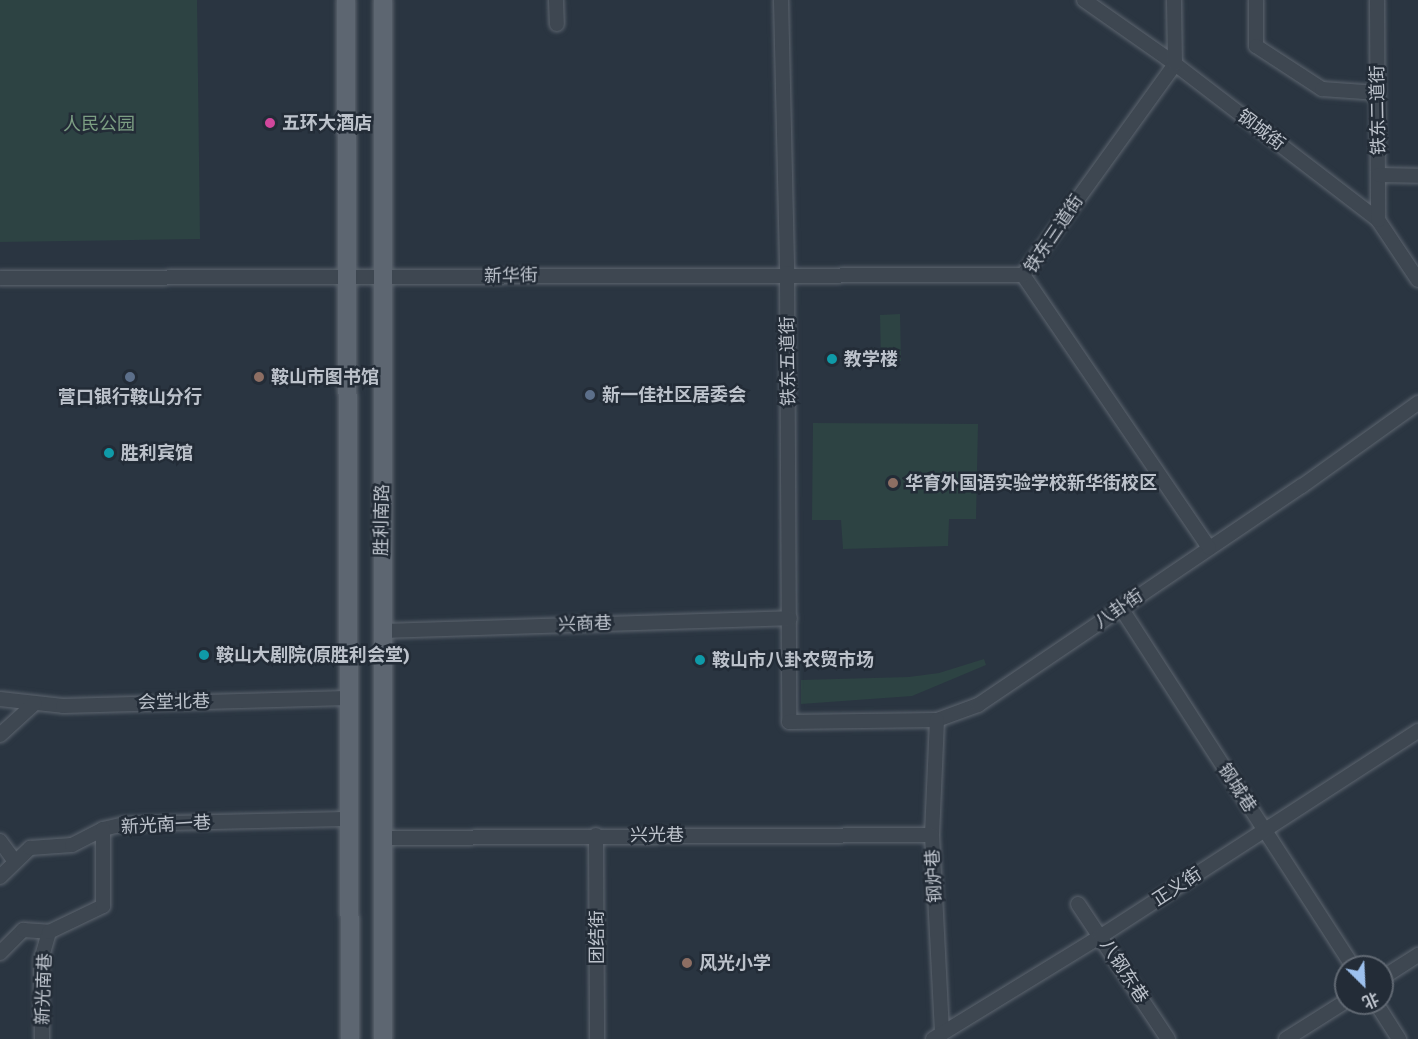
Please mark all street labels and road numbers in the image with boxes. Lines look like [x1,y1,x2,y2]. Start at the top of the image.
street label: 铁东二道街 [1366,65,1390,155]
street label: 钢城街 [1233,105,1289,155]
street label: 铁东三道街 [1020,191,1088,277]
street label: 新华街 [484,265,538,287]
street label: 铁东五道街 [776,316,800,406]
street label: 胜利南路 [371,484,393,556]
street label: 八卦街 [1091,585,1147,633]
street label: 兴商巷 [558,612,612,636]
street label: 会堂北巷 [138,691,210,713]
street label: 钢城巷 [1213,759,1261,817]
street label: 新光南一巷 [120,812,212,838]
street label: 兴光巷 [630,824,684,846]
street label: 钢炉巷 [922,848,946,904]
street label: 正义街 [1148,863,1206,911]
street label: 团结街 [586,910,608,964]
street label: 八钢东巷 [1095,935,1153,1007]
street label: 新光南巷 [32,953,56,1025]

